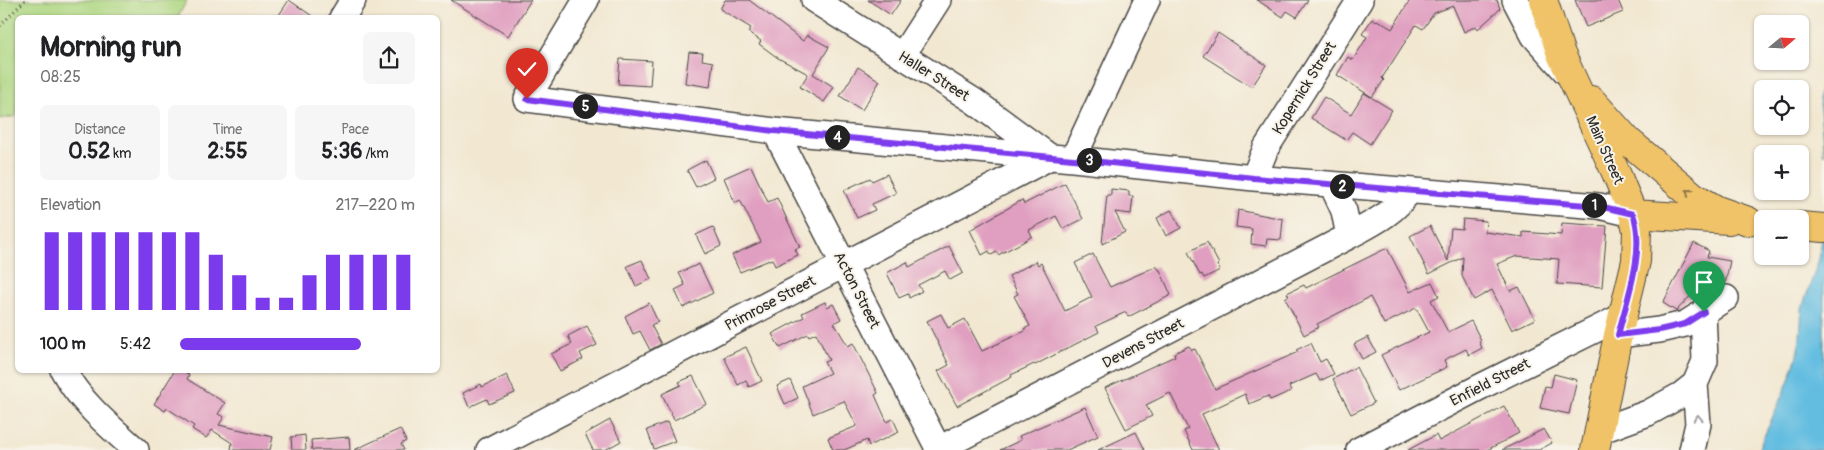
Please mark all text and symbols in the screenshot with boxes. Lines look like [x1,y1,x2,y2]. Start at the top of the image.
north arrow [1754,15,1809,70]
map controls [1754,15,1809,265]
text: Morning run [40,30,182,65]
button: share [363,32,415,84]
street label: Kopernick Street [1268,37,1341,138]
street label: Haller Street [895,47,974,106]
pin [506,48,548,99]
icon: check [513,55,541,83]
text: 08:25 [40,67,81,87]
button: locate [1754,80,1809,135]
pin: 5 [572,94,598,118]
text: 5 [582,98,589,115]
street label: Main Street [1581,113,1628,188]
text: Distance [74,121,125,138]
text: Time [213,121,242,138]
text: Pace [341,121,369,138]
pin: 4 [824,124,850,150]
text: 4 [833,129,842,146]
text: 0.52 [68,138,110,165]
text: 2:55 [207,138,248,165]
text: 5:36 [322,138,362,165]
text: km [110,145,132,162]
text: /km [362,145,389,162]
button: + [1754,145,1809,200]
pin: 3 [1076,148,1102,172]
text: 3 [1086,152,1093,169]
pin: 2 [1330,174,1354,198]
text: 2 [1339,178,1346,195]
one-way arrow [1686,188,1695,197]
pin: 1 [1582,192,1606,218]
text: Elevation [40,195,101,215]
text: 217–220 m [335,195,415,215]
text: 1 [1592,197,1597,214]
button: − [1754,210,1809,265]
street label: Acton Street [829,249,884,333]
pin [1683,261,1725,312]
icon: arrive [1690,268,1718,296]
street label: Primrose Street [722,271,820,335]
street label: Devens Street [1099,314,1188,373]
text: 100 m [40,334,86,354]
text: 5:42 [120,334,151,354]
street label: Enfield Street [1447,354,1534,411]
one-way arrow [1692,413,1703,421]

